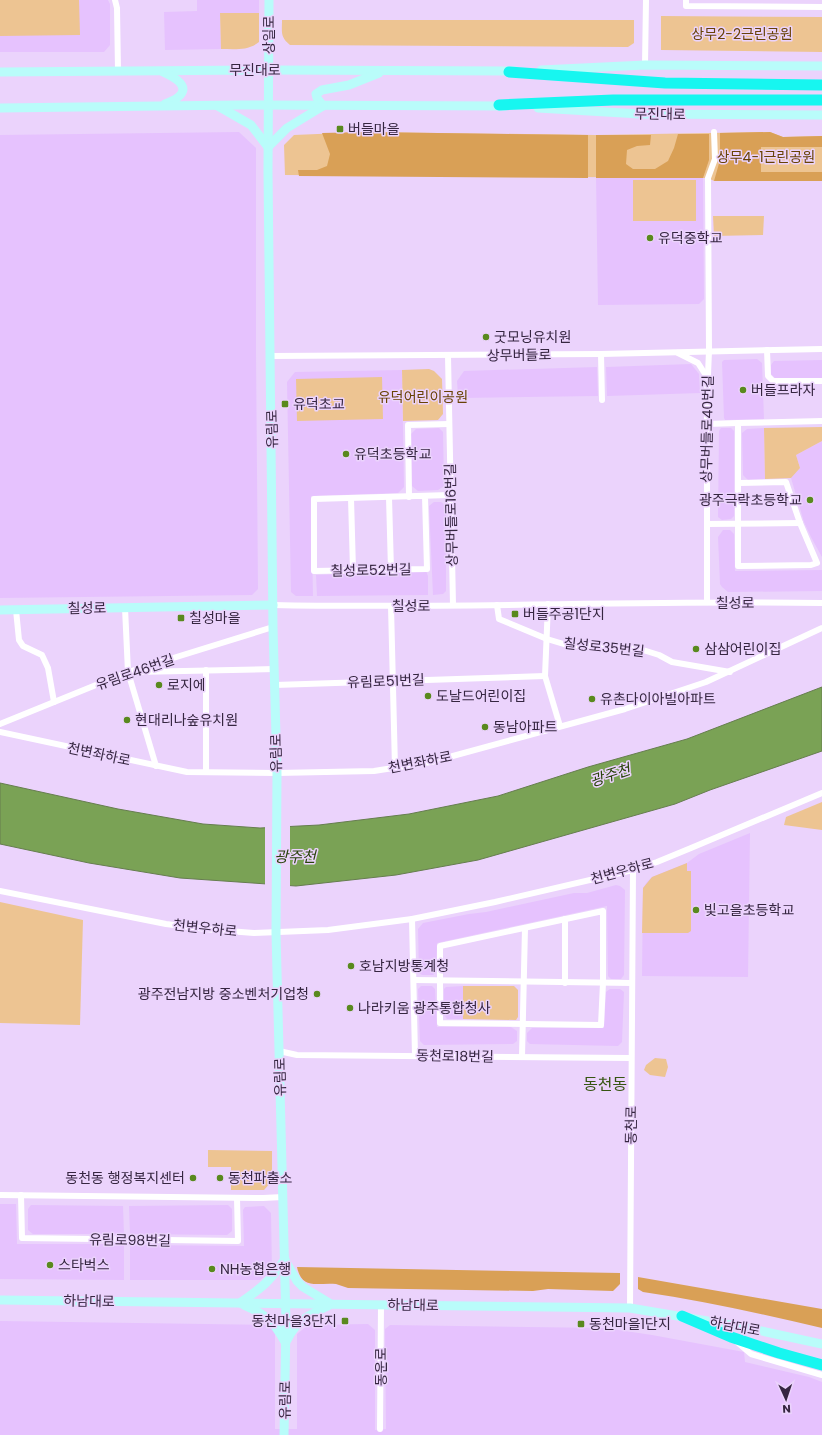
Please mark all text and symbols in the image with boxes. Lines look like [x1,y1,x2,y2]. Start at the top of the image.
street label: 상일로 [259,16,279,54]
park label: 상무2-2근린공원 [691,24,793,44]
street label: 무진대로 [229,60,281,80]
street label: 무진대로 [634,104,686,124]
place label: 버들마을 [348,119,400,139]
marker: 버들마을 [335,124,345,134]
park label: 상무4-1근린공원 [717,147,815,167]
place label: 유덕중학교 [658,228,723,248]
marker: 유덕중학교 [645,233,655,243]
place label: 굿모닝유치원 [494,327,571,347]
marker: 굿모닝유치원 [481,332,491,342]
street label: 상무버들로 [487,344,551,366]
street label: 상무버들로40번길 [696,375,718,483]
place label: 버들프라자 [751,380,816,400]
marker: 버들프라자 [738,385,748,395]
park label: 유덕어린이공원 [378,387,468,407]
place label: 유덕초교 [293,394,345,414]
marker: 유덕초교 [280,399,290,409]
street label: 유림로 [262,409,282,448]
place label: 유덕초등학교 [354,444,431,464]
marker: 유덕초등학교 [341,449,351,459]
street label: 상무버들로16번길 [440,463,462,567]
place label: 광주극락초등학교 [699,490,802,510]
marker: 광주극락초등학교 [805,495,815,505]
street label: 칠성로52번길 [330,559,412,581]
street label: 칠성로 [716,593,754,613]
street label: 칠성로 [392,596,430,616]
street label: 칠성로 [68,598,107,618]
place label: 버들주공1단지 [523,604,605,624]
place label: 칠성마을 [189,608,241,628]
marker: 버들주공1단지 [510,609,520,619]
marker: 칠성마을 [176,613,186,623]
street label: 칠성로35번길 [562,633,646,661]
place label: 삼삼어린이집 [704,639,781,659]
marker: 삼삼어린이집 [691,644,701,654]
street label: 유림로46번길 [93,649,177,695]
street label: 유림로51번길 [347,670,425,692]
place label: 로지에 [167,675,206,695]
marker: 로지에 [154,680,164,690]
place label: 도날드어린이집 [436,686,526,706]
place label: 유촌다이아빌아파트 [600,689,716,709]
marker: 도날드어린이집 [423,691,433,701]
marker: 유촌다이아빌아파트 [587,694,597,704]
place label: 현대리나숲유치원 [135,710,238,730]
marker: 현대리나숲유치원 [122,715,132,725]
place label: 동남아파트 [493,717,558,737]
marker: 동남아파트 [480,722,490,732]
street label: 유림로 [266,733,286,772]
street label: 천변좌하로 [65,738,133,771]
street label: 천변좌하로 [386,746,454,778]
water label: 광주천 [587,758,635,791]
water label: 광주천 [274,846,318,867]
street label: 천변우하로 [588,853,656,889]
place label: 빛고을초등학교 [704,900,794,920]
marker: 빛고을초등학교 [691,905,701,915]
street label: 천변우하로 [172,915,238,941]
place label: 호남지방통계청 [359,956,449,976]
marker: 호남지방통계청 [346,961,356,971]
place label: 광주전남지방 중소벤처기업청 [138,984,309,1004]
marker: 광주전남지방 중소벤처기업청 [312,989,322,999]
place label: 나라키움 광주통합청사 [358,998,491,1018]
marker: 나라키움 광주통합청사 [345,1003,355,1013]
street label: 동천로18번길 [416,1045,494,1067]
street label: 유림로 [270,1057,290,1096]
district label: 동천동 [583,1073,627,1096]
street label: 동천로 [621,1105,641,1144]
place label: 동천동 행정복지센터 [65,1168,185,1188]
place label: 동천파출소 [228,1168,293,1188]
marker: 동천동 행정복지센터 [188,1173,198,1183]
marker: 동천파출소 [215,1173,225,1183]
street label: 유림로98번길 [89,1229,171,1251]
place label: 스타벅스 [58,1255,110,1275]
place label: NH농협은행 [220,1259,291,1279]
marker: 스타벅스 [45,1260,55,1270]
marker: NH농협은행 [207,1264,217,1274]
street label: 하남대로 [63,1291,115,1311]
street label: 하남대로 [387,1295,439,1315]
place label: 동천마을3단지 [251,1311,337,1331]
street label: 하남대로 [708,1311,762,1341]
place label: 동천마을1단지 [589,1314,671,1334]
marker: 동천마을3단지 [340,1316,350,1326]
marker: 동천마을1단지 [576,1319,586,1329]
street label: 동운로 [371,1348,391,1386]
north arrow [766,1379,806,1419]
street label: 유림로 [275,1380,295,1419]
text: N [782,1401,791,1417]

